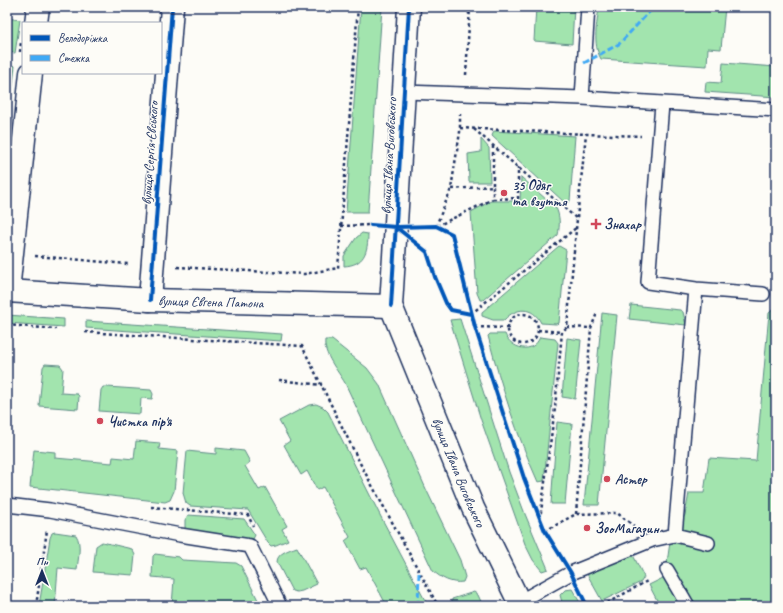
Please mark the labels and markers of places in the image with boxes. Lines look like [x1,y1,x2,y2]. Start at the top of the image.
place label: 35 Одяг та взуття [512,177,568,210]
marker: 35 Одяг та взуття [499,188,509,198]
place label: Знахар [604,216,642,233]
marker: Знахар [591,219,601,229]
place label: Чистка пір'я [108,413,172,430]
marker: Чистка пір'я [95,416,105,426]
place label: Астер [615,471,648,488]
marker: Астер [602,474,612,484]
place label: ЗооМагазин [595,520,660,538]
marker: ЗооМагазин [582,523,592,533]

